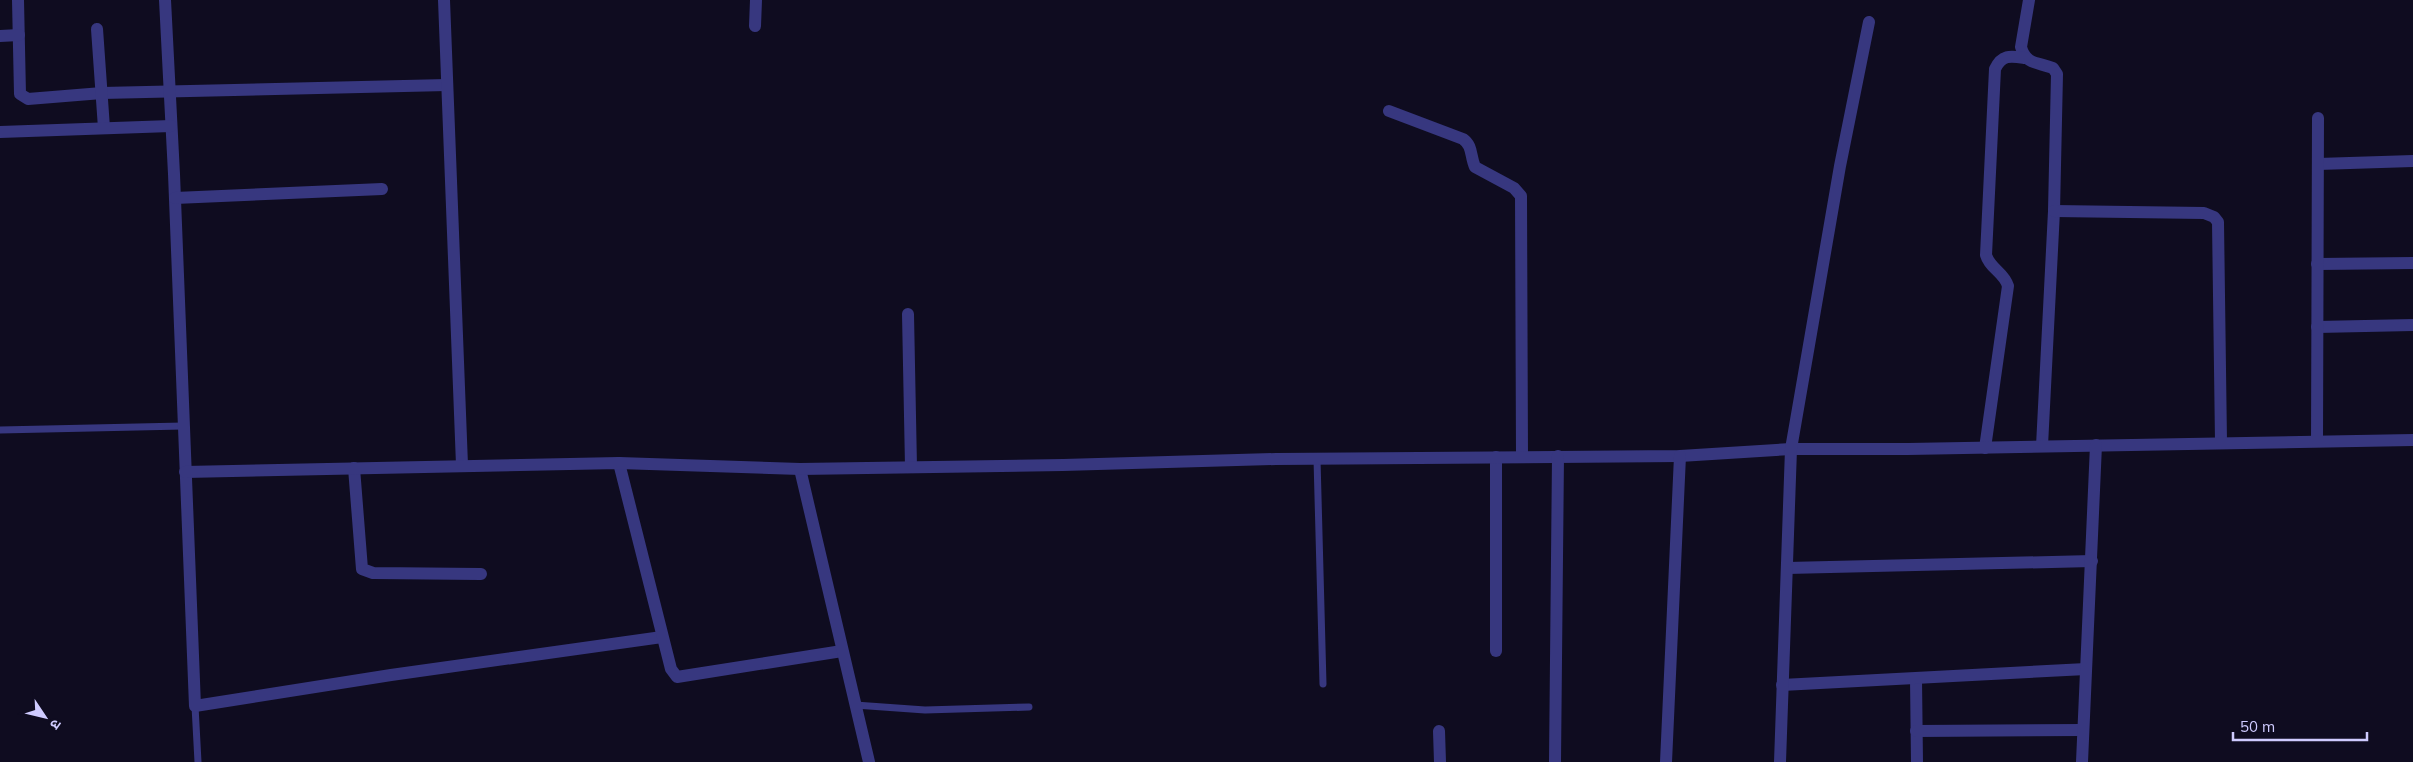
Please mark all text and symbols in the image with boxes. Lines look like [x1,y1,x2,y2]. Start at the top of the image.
north arrow [20,692,70,742]
scale bar [2233,710,2367,742]
text: उ [45,716,65,734]
text: 50 m [2240,717,2275,736]

